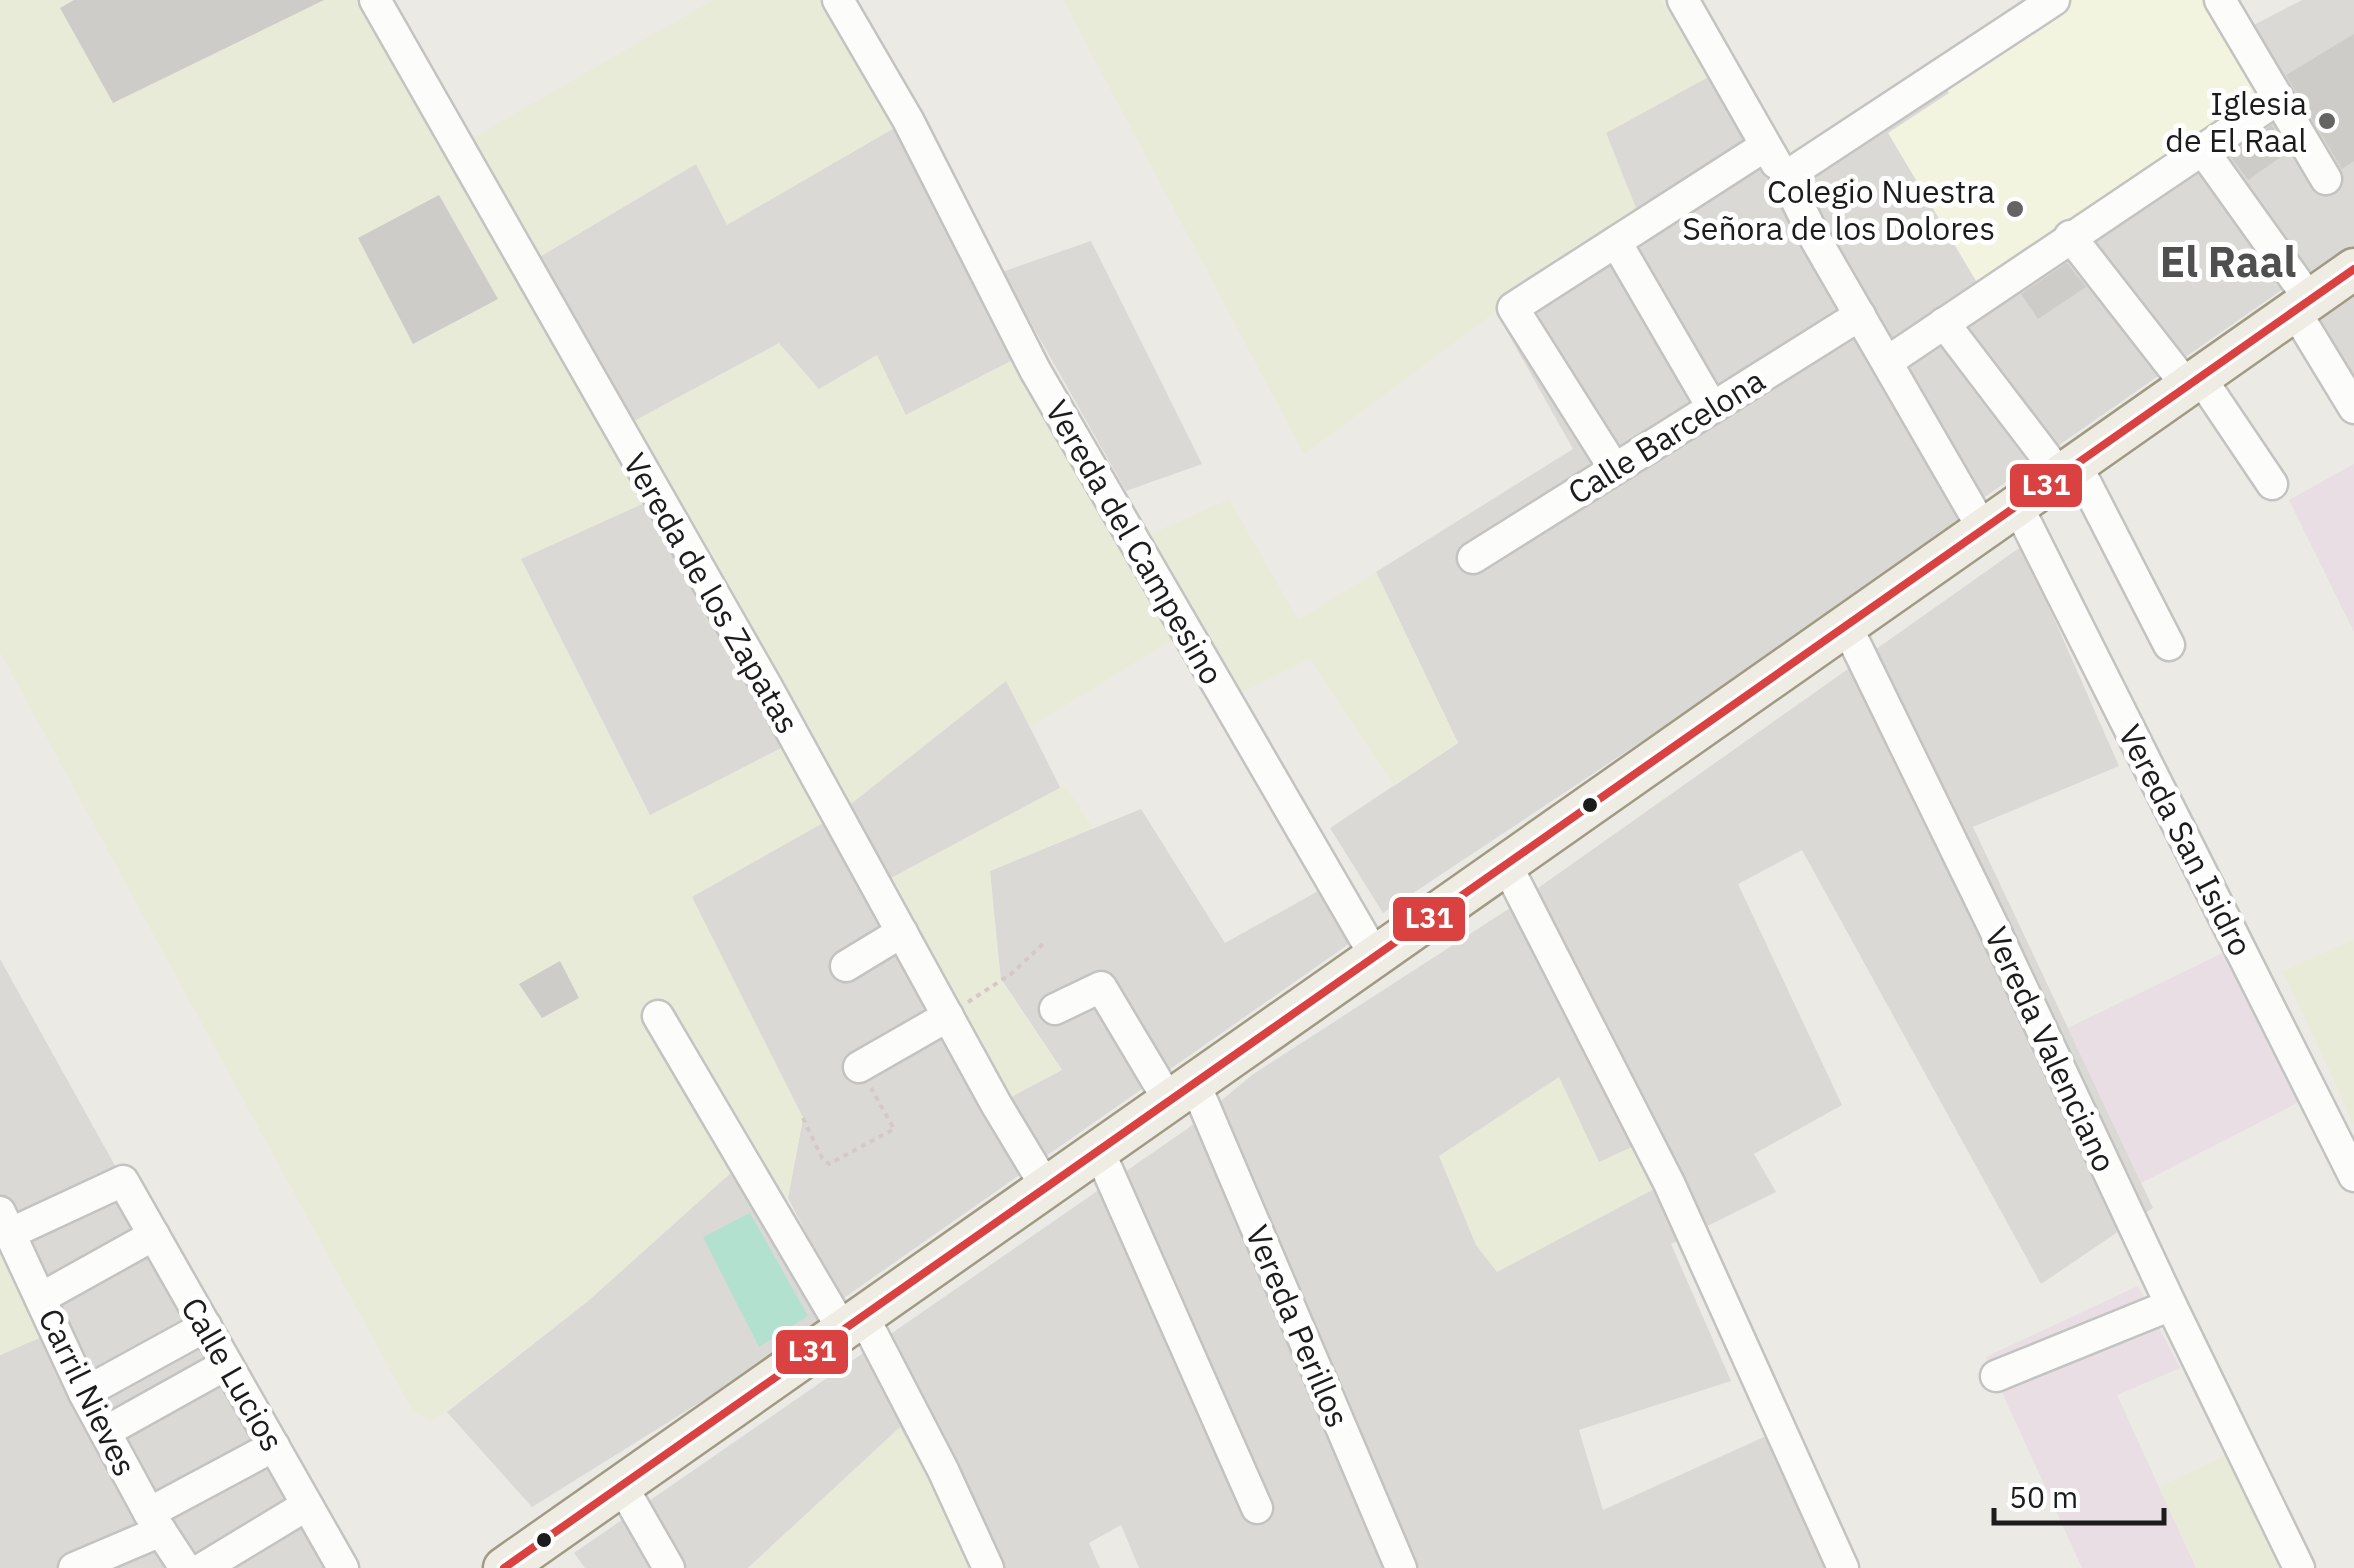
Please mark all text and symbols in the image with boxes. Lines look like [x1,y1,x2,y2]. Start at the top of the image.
place label: Iglesia de El Raal [2165,82,2307,161]
marker: Iglesia de El Raal [2316,110,2338,132]
place label: Colegio Nuestra Señora de los Dolores [1682,170,1995,249]
marker: Colegio Nuestra Señora de los Dolores [2004,198,2026,220]
district label: El Raal [2160,234,2296,289]
street label: Calle Barcelona [1560,359,1772,513]
street label: Vereda del Campesino [1036,392,1234,692]
street label: Vereda de los Zapatas [615,445,809,741]
line badge: L31 [2008,462,2084,509]
text: L31 [2022,466,2070,503]
street label: Vereda San Isidro [2110,717,2262,963]
unlabelled marker [1580,795,1600,815]
line badge: L31 [1391,895,1467,943]
text: L31 [1405,899,1453,936]
street label: Vereda Valenciano [1976,920,2126,1178]
street label: Vereda Perillos [1237,1219,1359,1433]
street label: Calle Lucios [172,1290,294,1458]
street label: Carril Nieves [29,1301,147,1483]
line badge: L31 [774,1328,850,1376]
text: L31 [788,1332,836,1369]
scale bar [1994,1463,2164,1525]
text: 50 m [2009,1477,2078,1516]
unlabelled marker [534,1530,554,1550]

